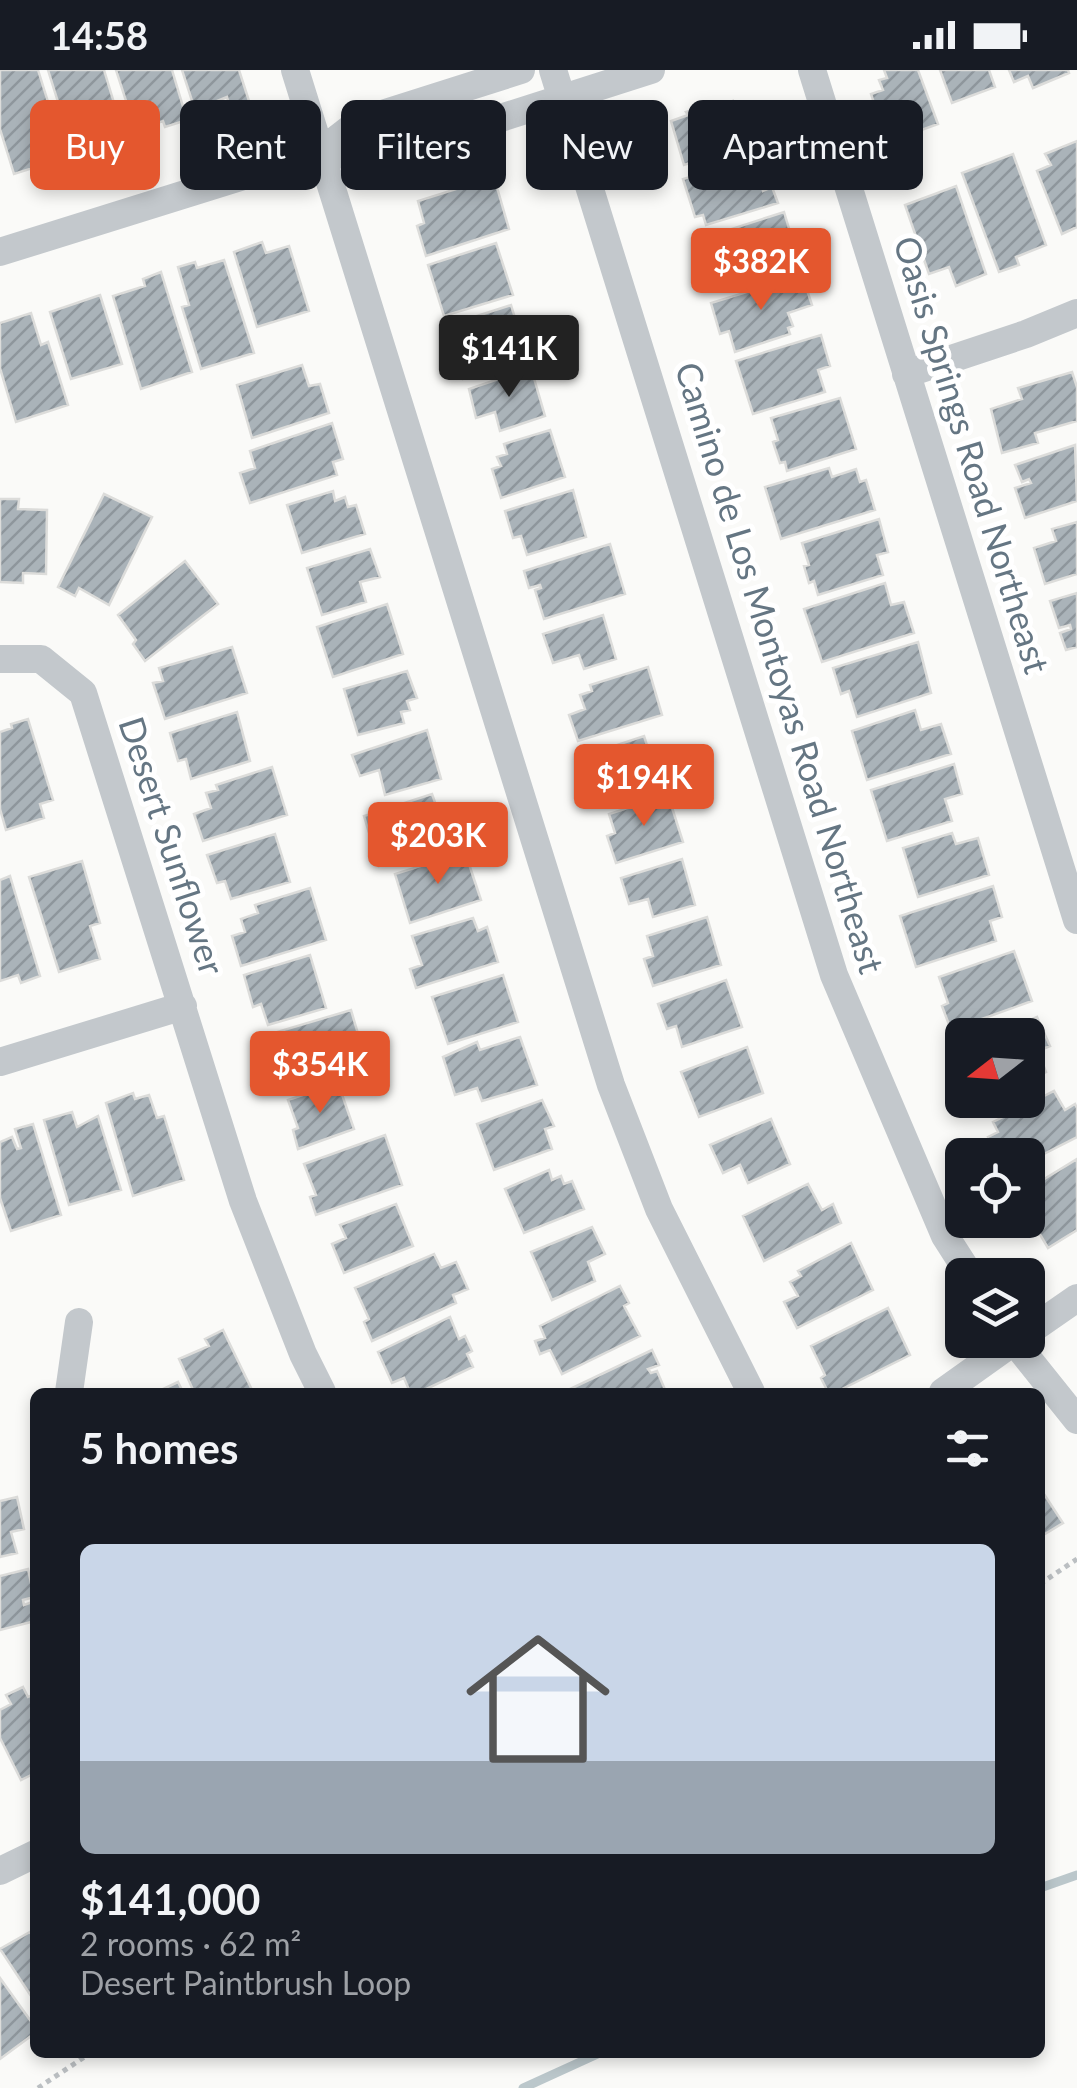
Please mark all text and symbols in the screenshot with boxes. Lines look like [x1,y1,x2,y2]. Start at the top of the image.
text: 14:58 [50,12,148,58]
chip: Buy [30,100,160,190]
chip: Rent [180,100,321,190]
chip: Filters [341,100,506,190]
chip: New [526,100,668,190]
chip: Apartment [688,100,923,190]
pin: $382K [691,228,831,313]
street label: Oasis Springs Road Northeast [886,231,1060,678]
text: $382K [713,241,809,280]
pin: $141K [439,315,579,400]
text: $141K [461,328,557,367]
street label: Camino de Los Montoyas Road Northeast [668,357,894,979]
street label: Desert Sunflower [111,711,234,980]
pin: $194K [574,744,714,829]
text: $194K [596,757,692,796]
pin: $203K [368,802,508,887]
text: $203K [390,815,486,854]
north arrow [945,1018,1045,1118]
map controls [945,1018,1045,1358]
pin: $354K [250,1031,390,1116]
text: $354K [272,1044,368,1083]
button: locate [945,1138,1045,1238]
button: layers [945,1258,1045,1358]
icon: filters [940,1421,995,1476]
text: 5 homes [80,1423,238,1473]
icon: home [448,1609,628,1789]
text: $141,000 [80,1874,260,1924]
text: 2 rooms · 62 m² [80,1924,301,1963]
text: Desert Paintbrush Loop [80,1963,411,2002]

